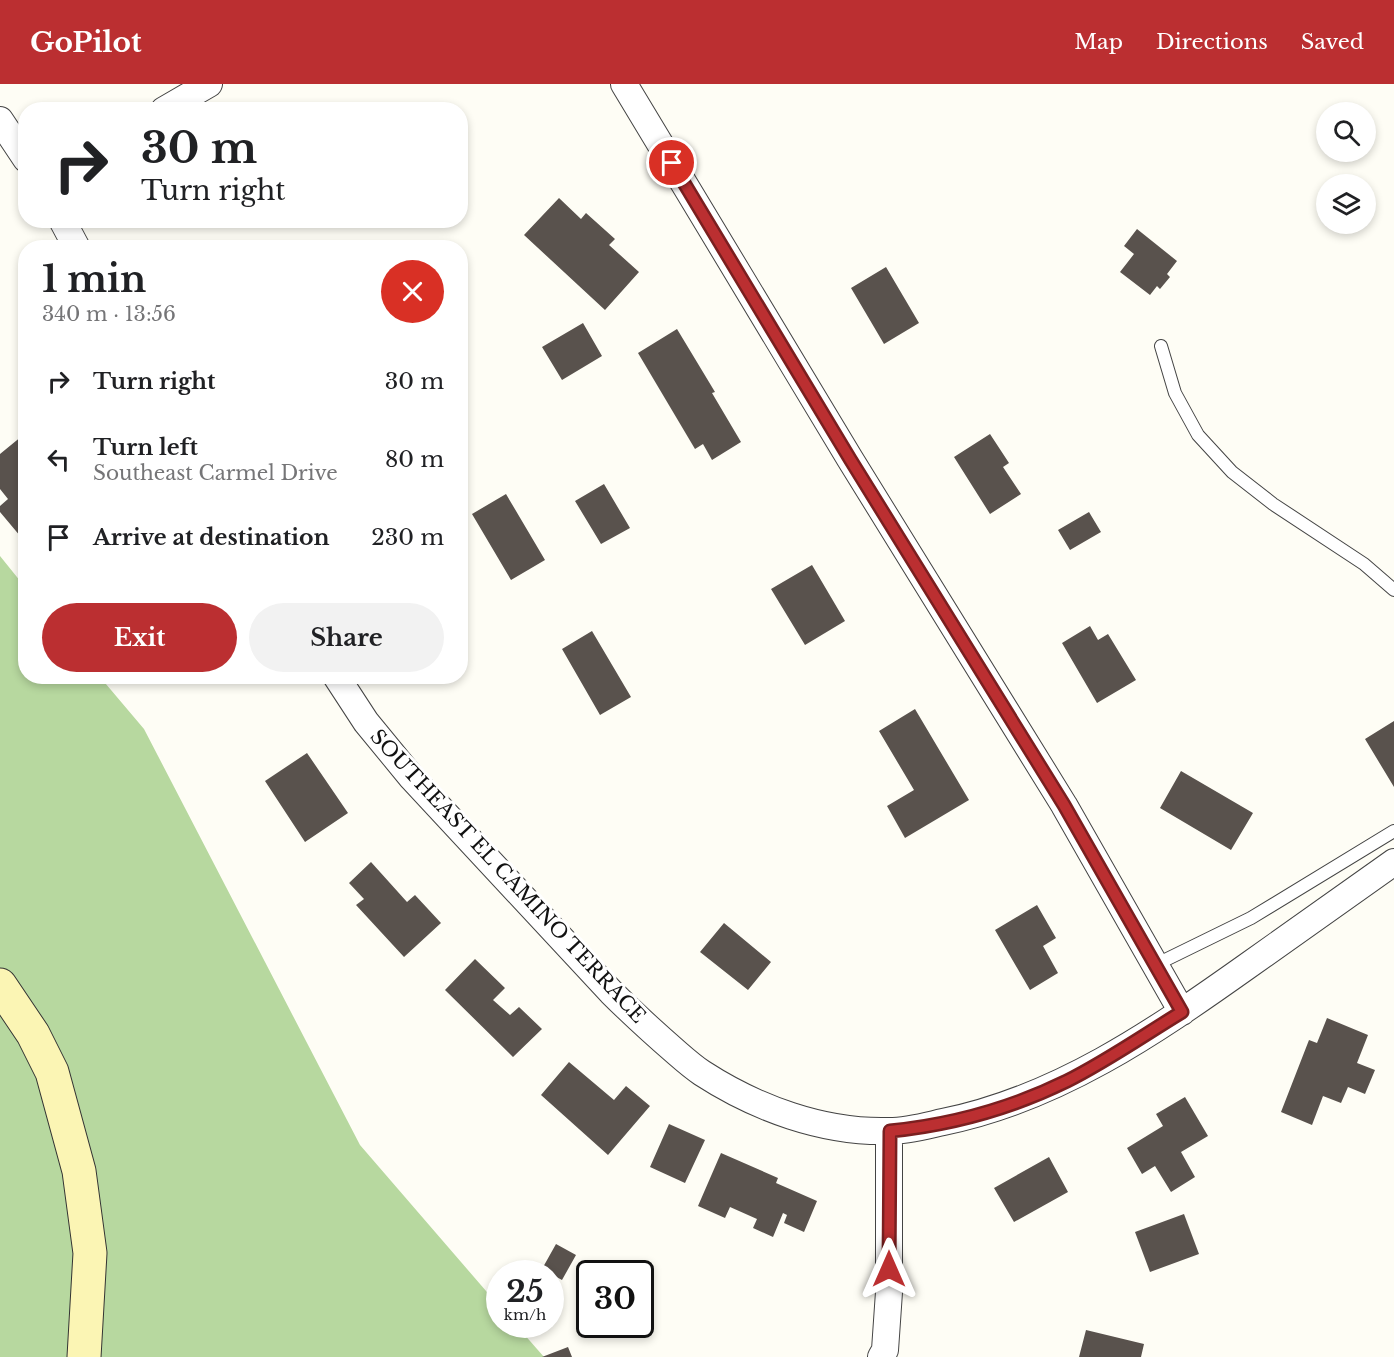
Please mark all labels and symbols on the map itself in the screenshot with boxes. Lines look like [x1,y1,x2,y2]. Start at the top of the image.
pin [646,137,697,188]
street label: SOUTHEAST EL CAMINO TERRACE [365,724,651,1028]
position arrow [857,1237,921,1301]
speed limit sign: 30 [576,1260,654,1338]

